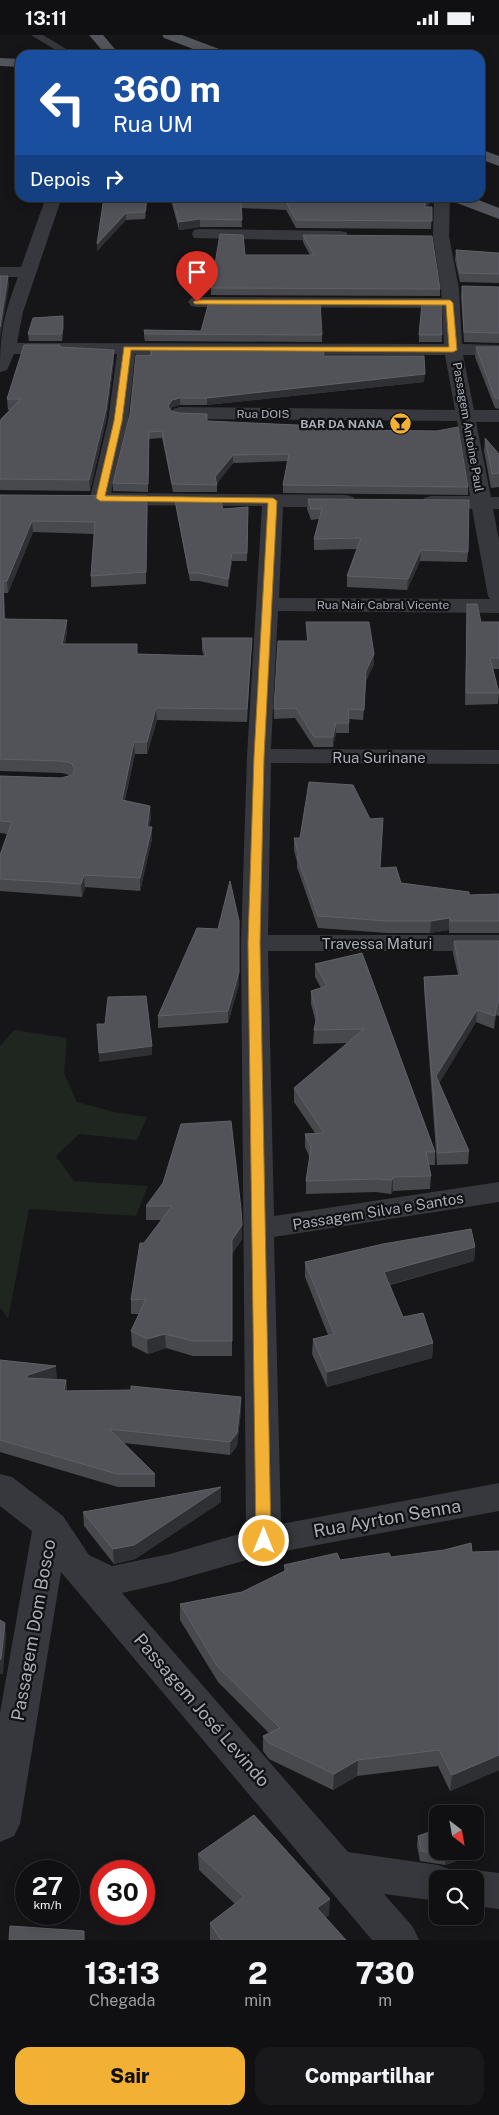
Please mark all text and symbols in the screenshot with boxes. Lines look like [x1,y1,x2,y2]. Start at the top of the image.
text: 13:11 [25,7,67,29]
text: 360 m [113,69,221,110]
icon: left [30,70,95,135]
text: Rua UM [113,111,193,137]
icon: right [100,165,128,193]
text: Depois [30,168,90,190]
pin [176,251,218,302]
icon: arrive [183,258,211,286]
street label: Passagem Antoine Paul [450,361,486,493]
street label: Rua DOIS [236,407,290,421]
bar icon: BAR DA NANA [388,412,412,436]
place label: BAR DA NANA [300,417,384,431]
street label: Rua Nair Cabral Vicente [317,598,449,612]
street label: Rua Surinane [332,749,426,766]
street label: Travessa Maturi [322,935,432,952]
street label: Passagem Silva e Santos [291,1189,465,1233]
street label: Rua Ayrton Senna [312,1495,462,1541]
position arrow [237,1514,289,1566]
street label: Passagem Dom Bosco [7,1537,59,1723]
street label: Passagem José Levindo [130,1629,274,1791]
north arrow [429,1805,484,1860]
map controls [429,1805,484,1925]
speed limit sign: 30 [90,1860,155,1925]
button: search [429,1870,484,1925]
text: 27 [32,1871,63,1901]
text: km/h [33,1898,62,1912]
text: 13:13 [84,1955,160,1991]
text: 2 [248,1955,268,1991]
text: 730 [356,1955,415,1991]
text: Chegada [89,1991,155,2010]
text: min [244,1991,271,2010]
text: m [378,1991,392,2010]
button: Sair [15,2047,245,2105]
button: Compartilhar [255,2047,484,2105]

